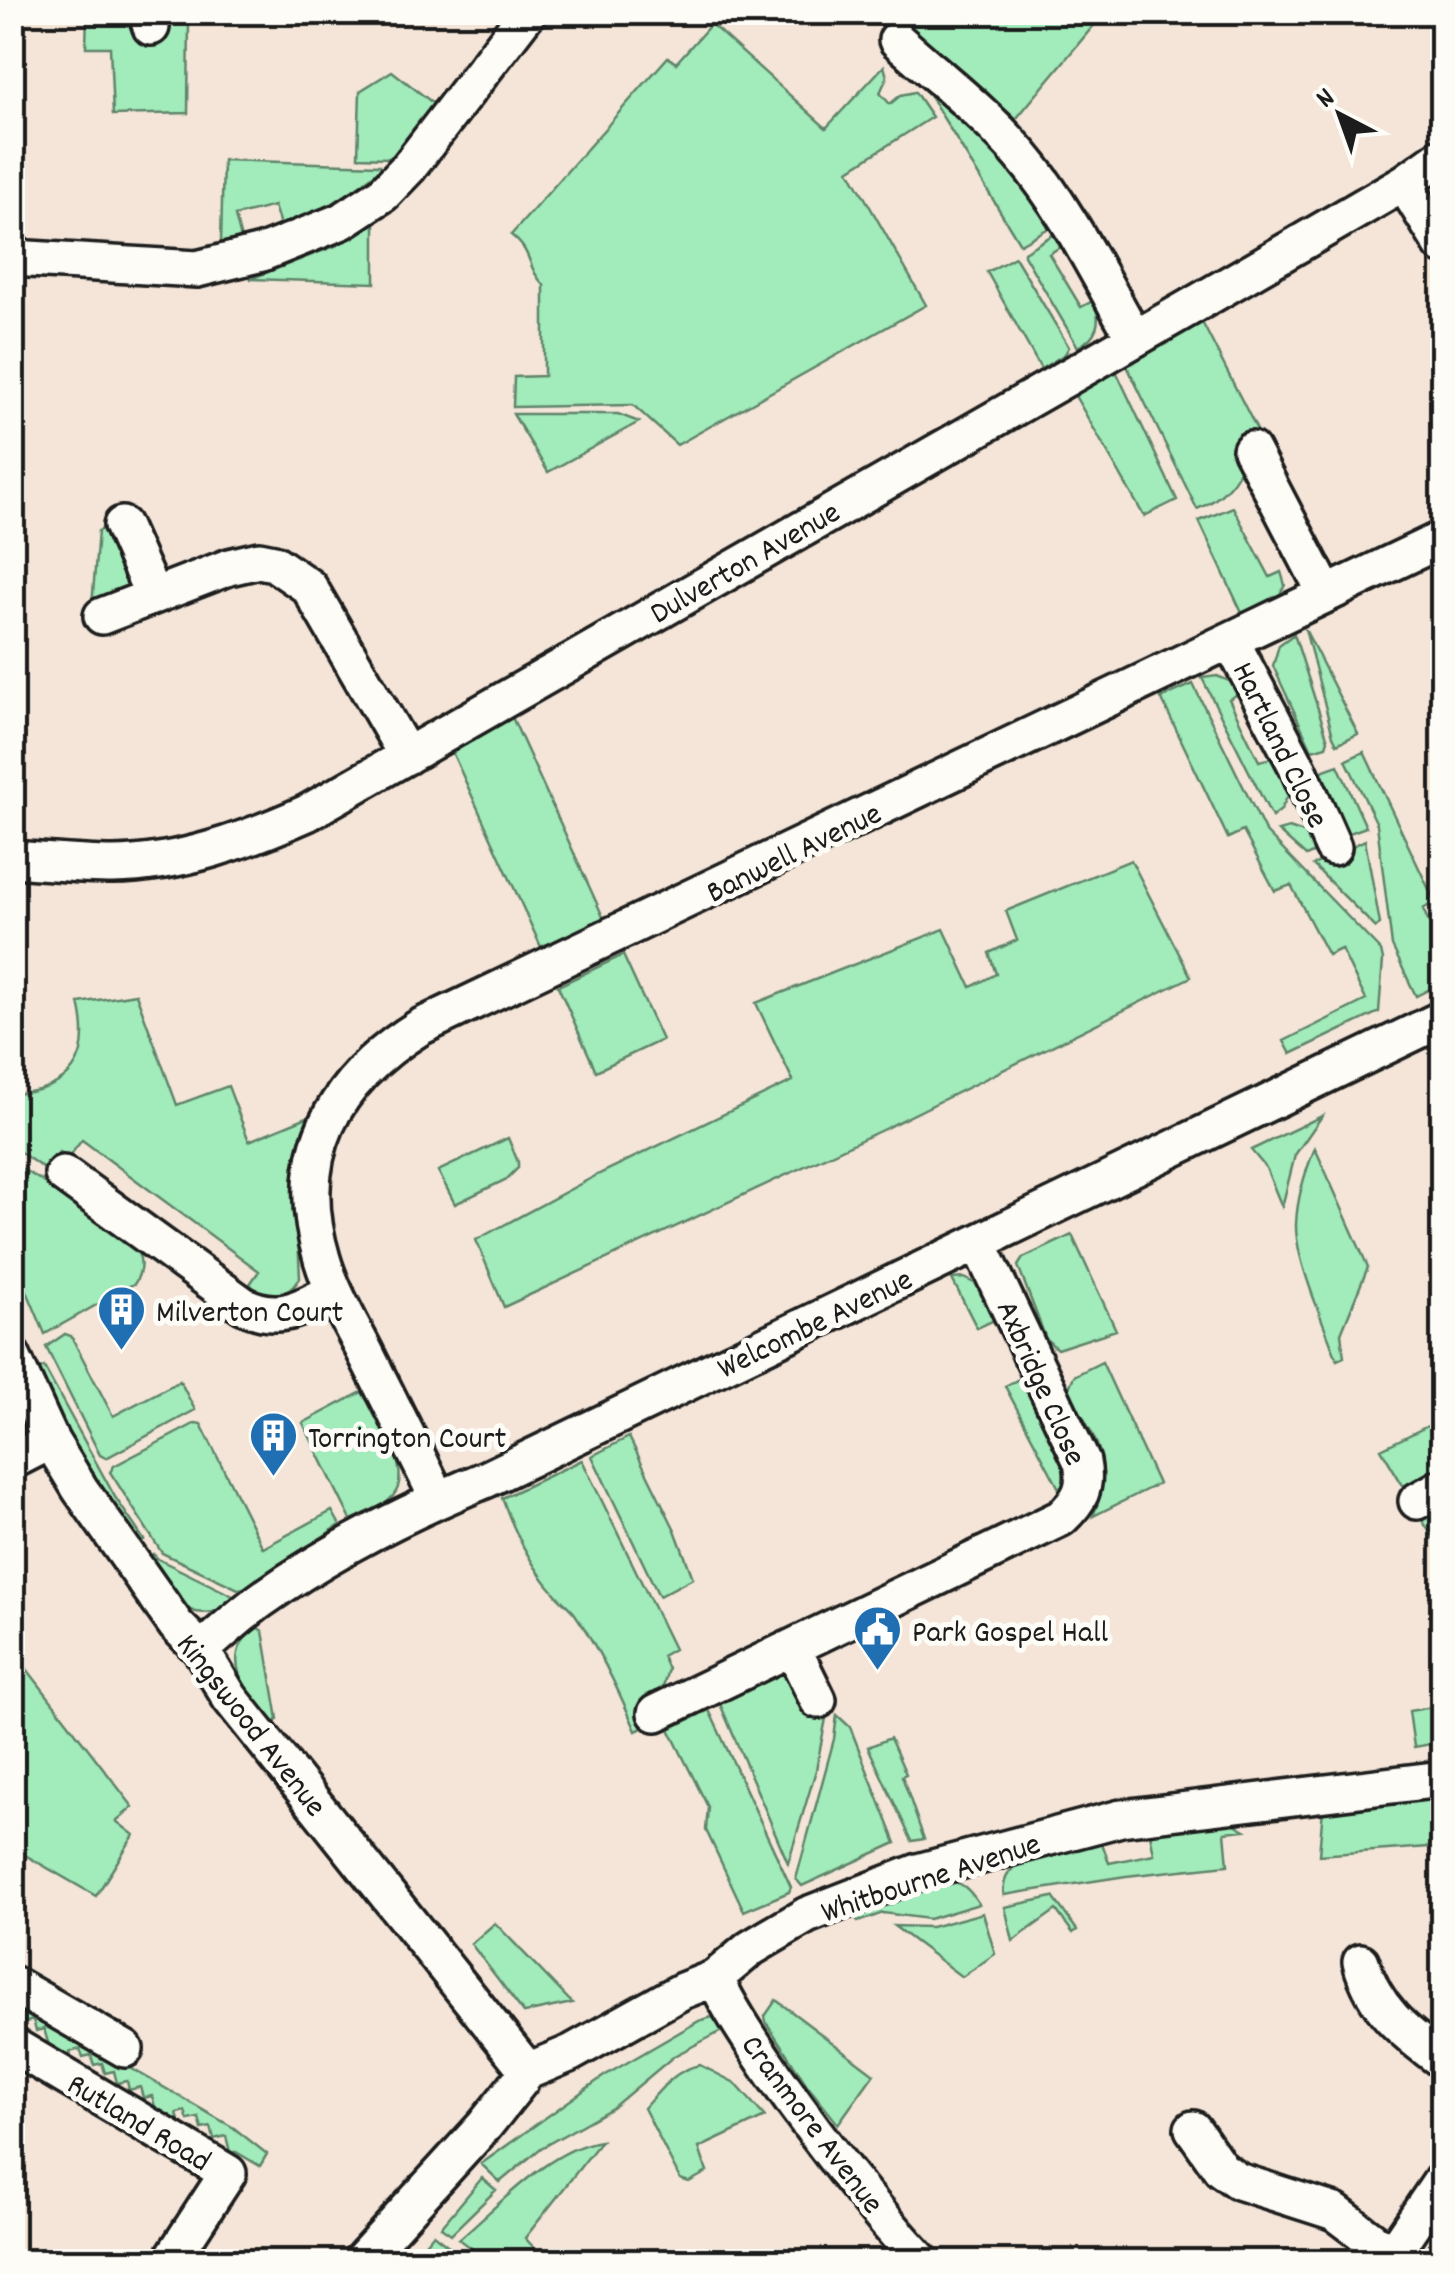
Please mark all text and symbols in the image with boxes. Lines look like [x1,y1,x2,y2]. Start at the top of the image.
north arrow [1290,65,1390,165]
text: N [1309,80,1345,120]
street label: Dulverton Avenue [643,492,850,638]
street label: Hartland Close [1217,655,1338,837]
street label: Banwell Avenue [700,793,891,918]
street label: Welcombe Avenue [711,1259,922,1394]
building icon: Milverton Court [95,1284,147,1352]
place label: Milverton Court [156,1292,343,1338]
street label: Axbridge Close [982,1294,1095,1474]
building icon: Torrington Court [247,1410,299,1478]
place label: Torrington Court [308,1418,506,1464]
public building icon: Park Gospel Hall [851,1604,903,1672]
place label: Park Gospel Hall [912,1612,1109,1658]
street label: Kingswood Avenue [163,1625,335,1829]
street label: Whitbourne Avenue [816,1824,1047,1938]
street label: Cranmore Avenue [727,2027,893,2226]
street label: Rutland Road [57,2064,218,2186]

